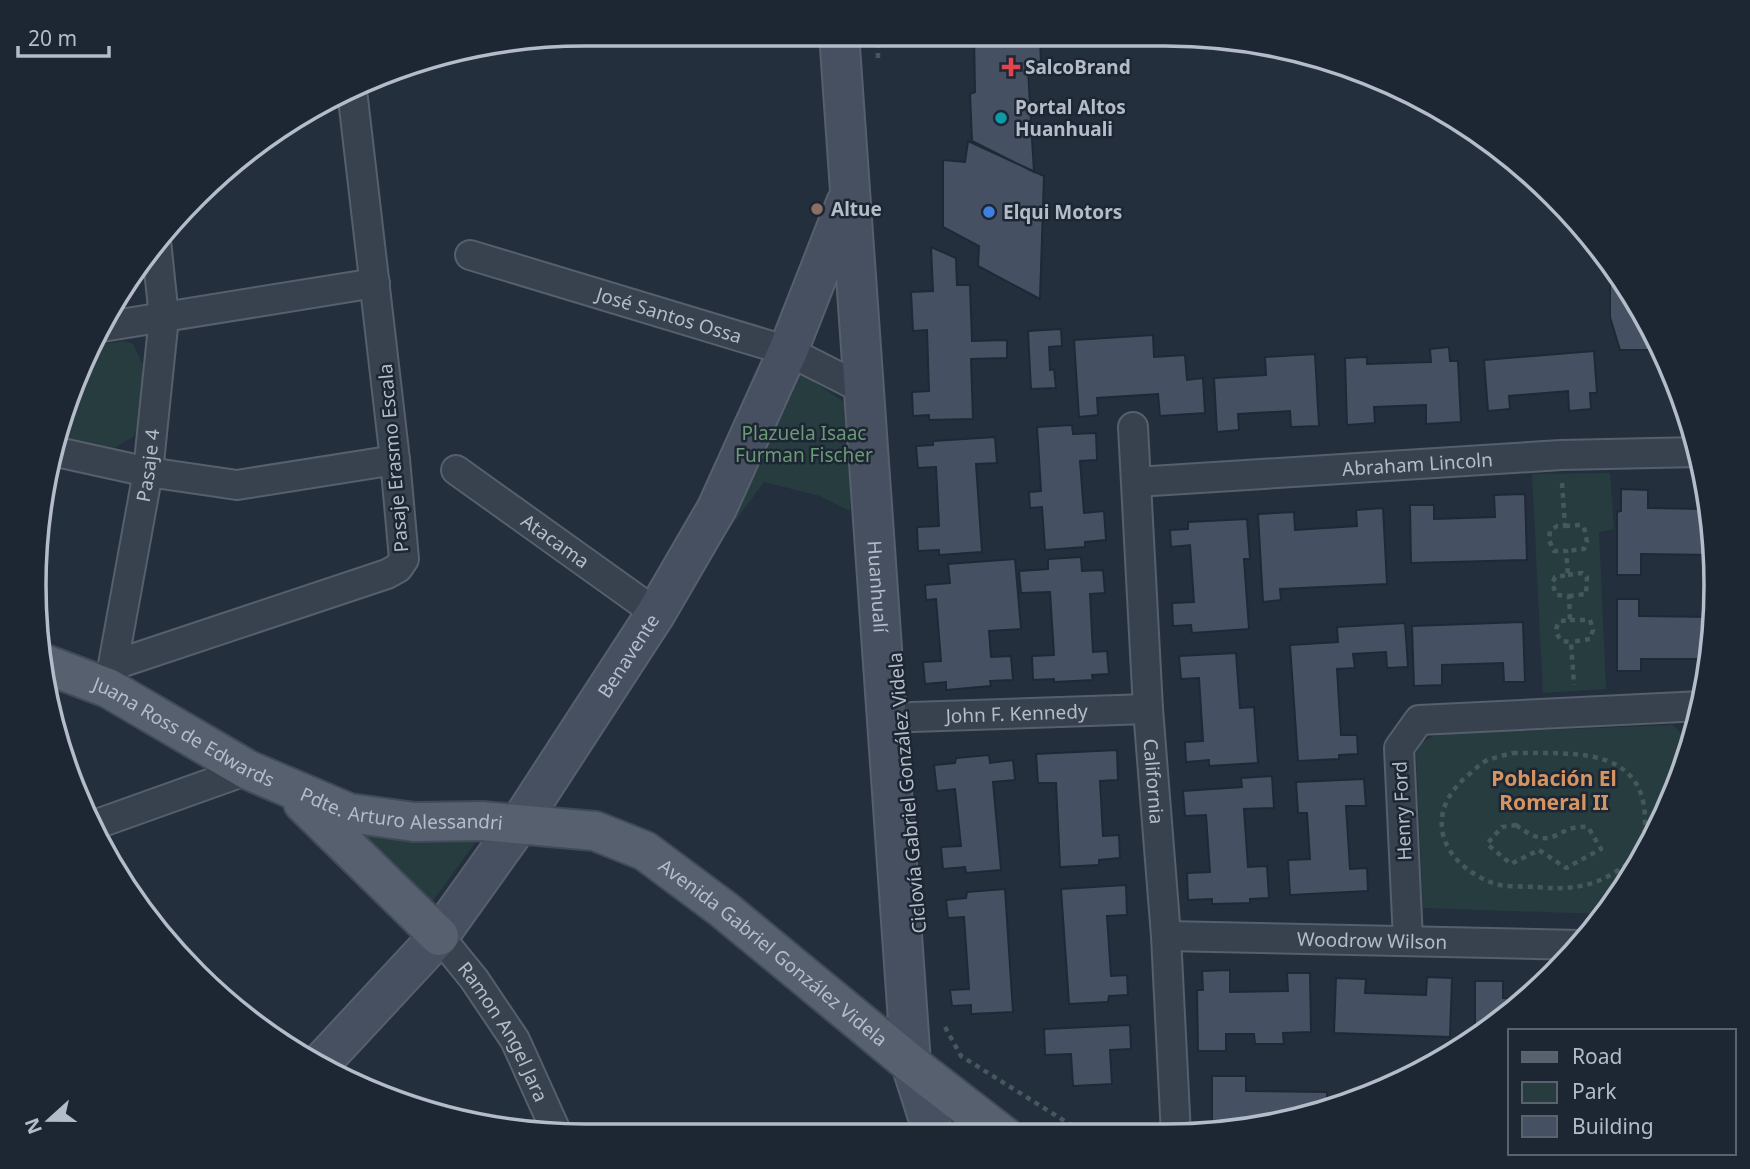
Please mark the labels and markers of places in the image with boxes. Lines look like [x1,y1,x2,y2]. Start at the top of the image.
place label: SalcoBrand [1025,54,1131,80]
marker: SalcoBrand [1003,59,1019,75]
place label: Portal Altos Huanhuali [1015,94,1126,142]
marker: Portal Altos Huanhuali [993,110,1009,126]
place label: Altue [831,196,882,222]
place label: Elqui Motors [1003,199,1122,225]
marker: Altue [809,201,825,217]
marker: Elqui Motors [981,204,997,220]

